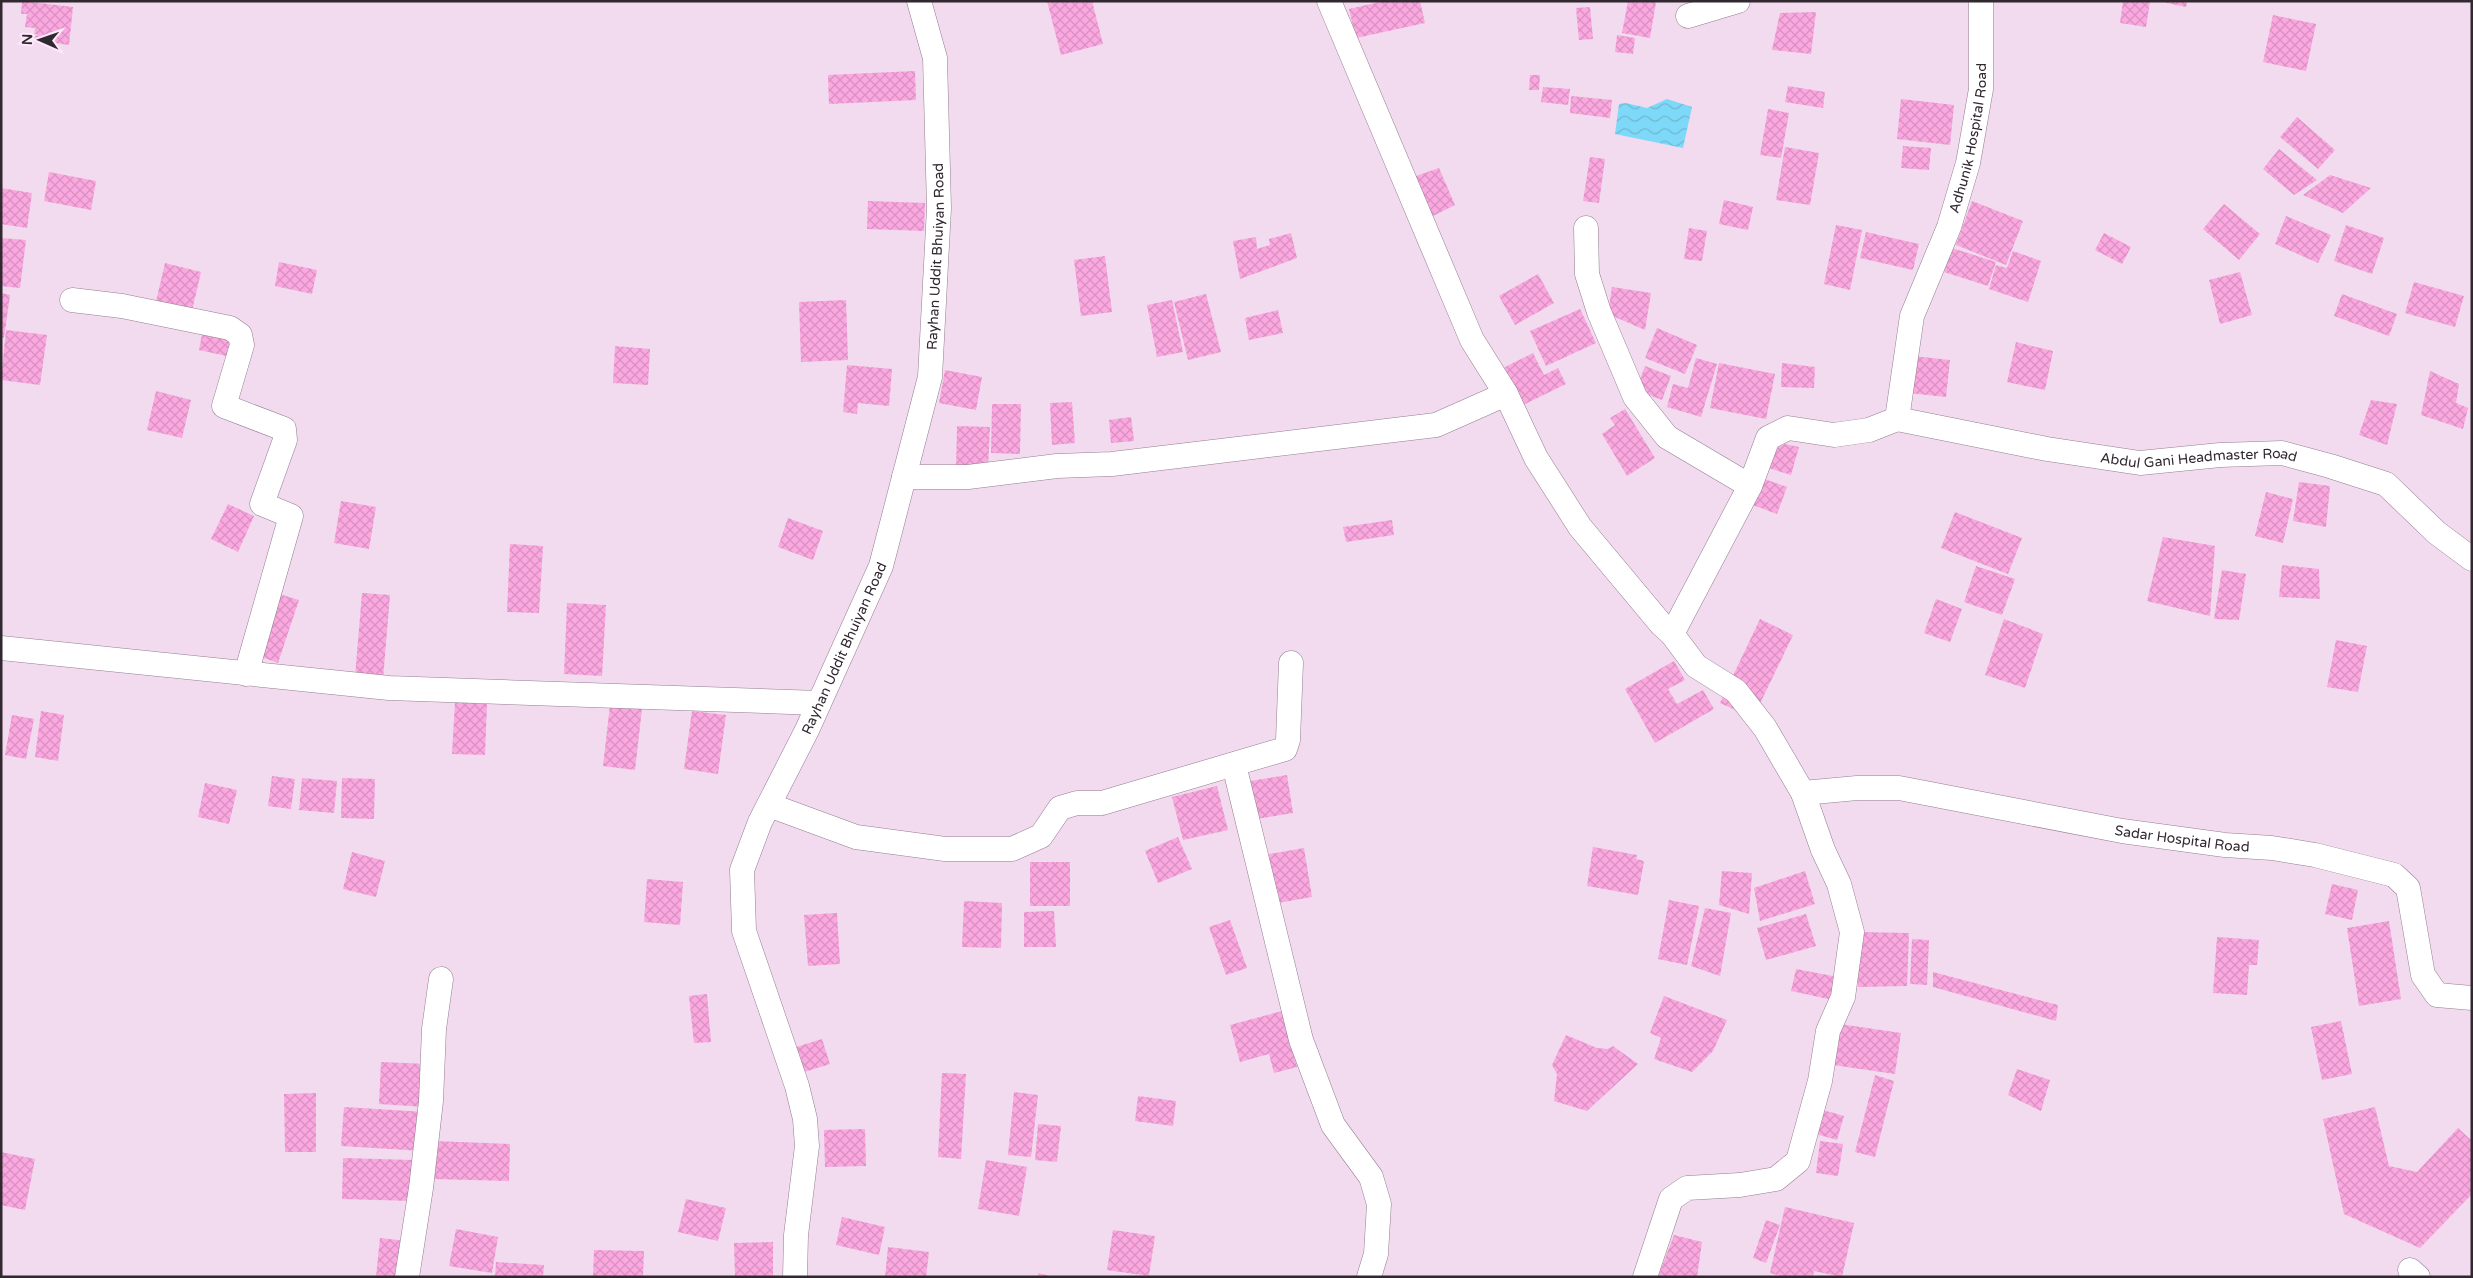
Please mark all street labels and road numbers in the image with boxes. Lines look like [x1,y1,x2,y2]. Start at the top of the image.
street label: Adhunik Hospital Road [1946,63,1990,215]
street label: Rayhan Uddit Bhuiyan Road [923,163,948,350]
street label: Abdul Gani Headmaster Road [2099,445,2299,472]
street label: Rayhan Uddit Bhuiyan Road [798,559,891,737]
street label: Sadar Hospital Road [2113,822,2250,856]

